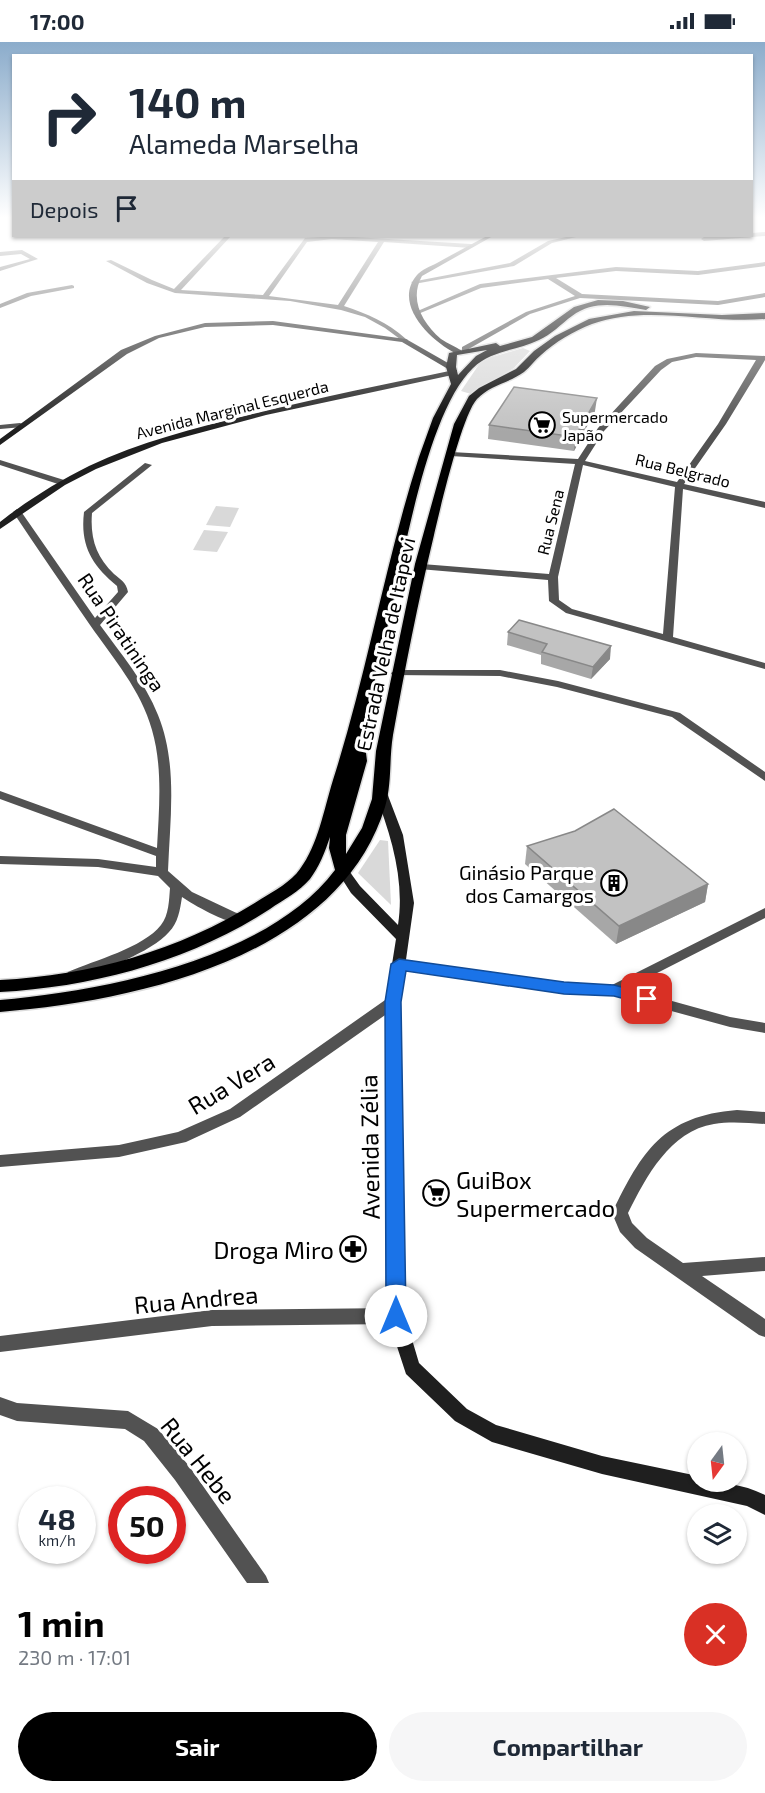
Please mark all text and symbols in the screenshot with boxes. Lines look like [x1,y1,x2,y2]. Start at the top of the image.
text: 17:00 [30,8,85,34]
text: 140 m [129,76,246,126]
icon: right [30,78,108,156]
text: Alameda Marselha [129,127,359,159]
icon: arrive [110,192,143,225]
text: Depois [30,196,98,222]
street label: Avenida Marginal Esquerda [134,376,330,442]
place label: Supermercado Japão [562,407,668,444]
supermarket icon: Supermercado Japão [527,410,557,440]
street label: Rua Belgrado [634,449,732,491]
street label: Rua Sena [533,487,567,557]
street label: Estrada Velha de Itapevi [351,535,419,753]
street label: Rua Piratininga [74,568,170,696]
place label: Ginásio Parque dos Camargos [459,860,594,907]
building icon: Ginásio Parque dos Camargos [599,868,629,898]
pin [621,973,672,1024]
icon: arrive [630,982,663,1015]
street label: Rua Vera [182,1046,280,1120]
street label: Avenida Zélia [353,1074,385,1220]
place label: GuiBox Supermercado [456,1165,615,1222]
supermarket icon: GuiBox Supermercado [421,1178,451,1208]
pharmacy icon: Droga Miro [338,1234,368,1264]
place label: Droga Miro [213,1235,334,1264]
street label: Rua Andrea [133,1279,259,1319]
position arrow [364,1284,428,1348]
street label: Rua Hebe [155,1411,243,1509]
north arrow [687,1432,747,1492]
map controls [687,1432,747,1564]
speed limit sign: 50 [108,1486,186,1564]
text: 48 [38,1500,76,1536]
button: layers [687,1504,747,1564]
text: km/h [38,1531,76,1549]
text: 1 min [18,1601,105,1644]
button: close [684,1603,747,1666]
text: 230 m · 17:01 [18,1645,131,1669]
button: Sair [18,1712,377,1781]
button: Compartilhar [389,1712,747,1781]

